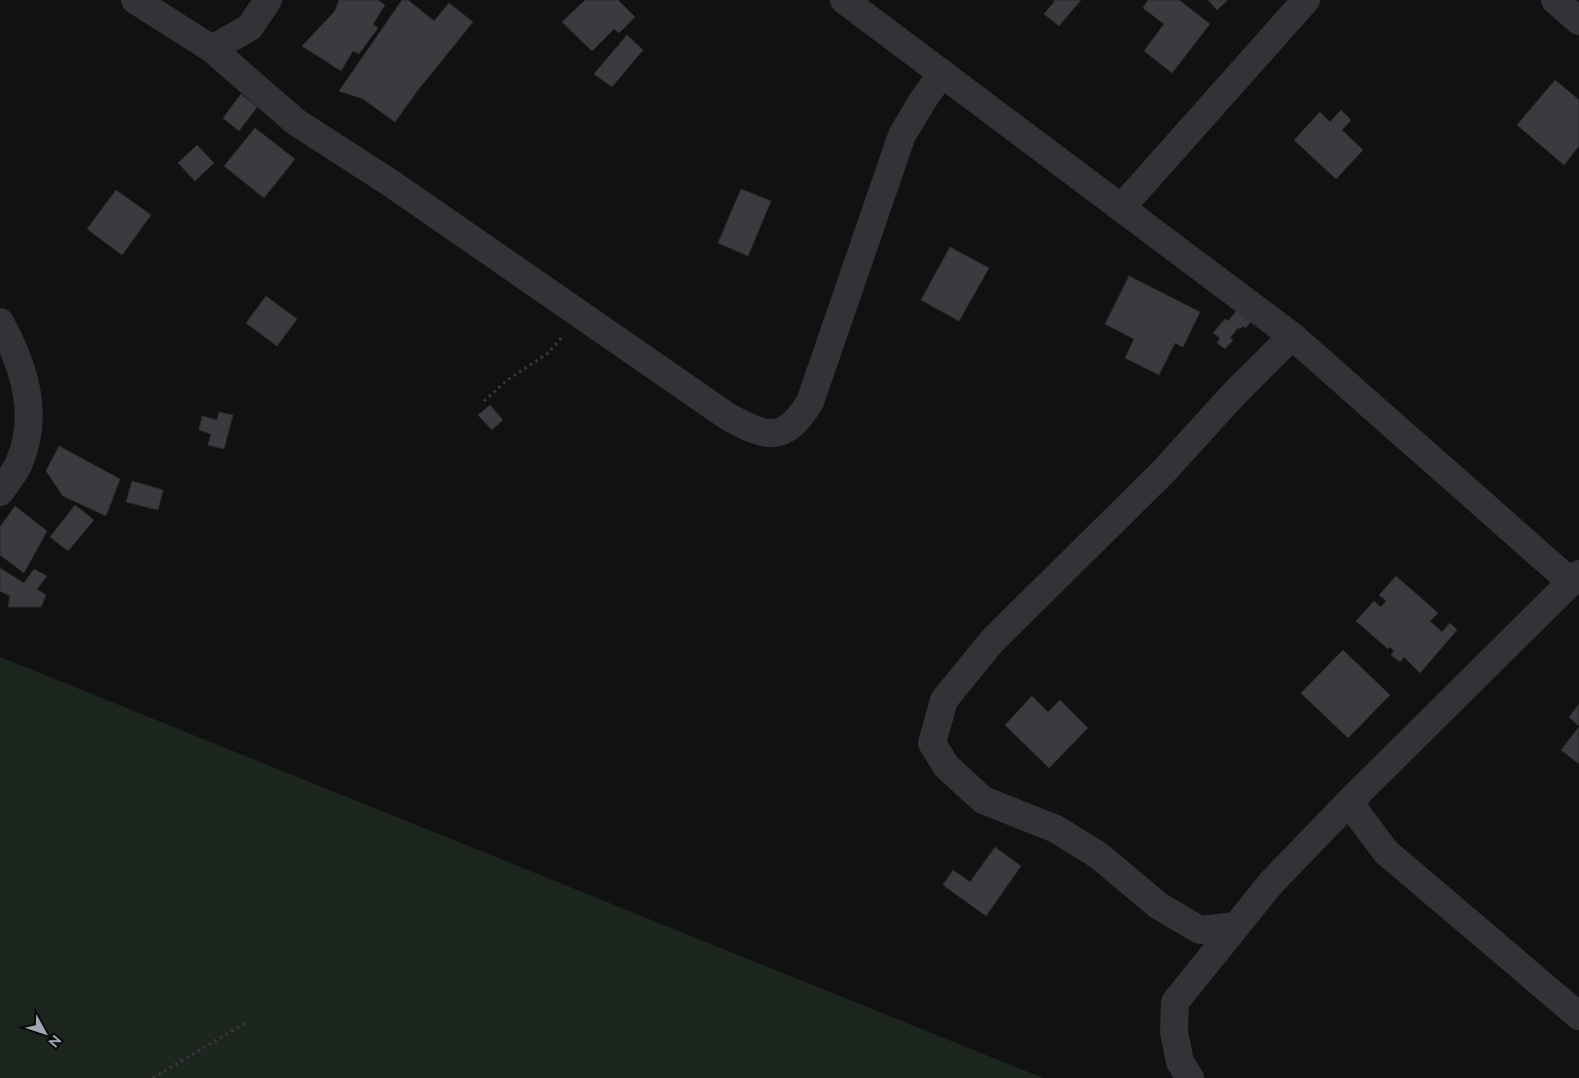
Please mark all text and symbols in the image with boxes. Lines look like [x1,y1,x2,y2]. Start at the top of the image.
north arrow [20,1008,70,1058]
text: N [45,1032,65,1051]

